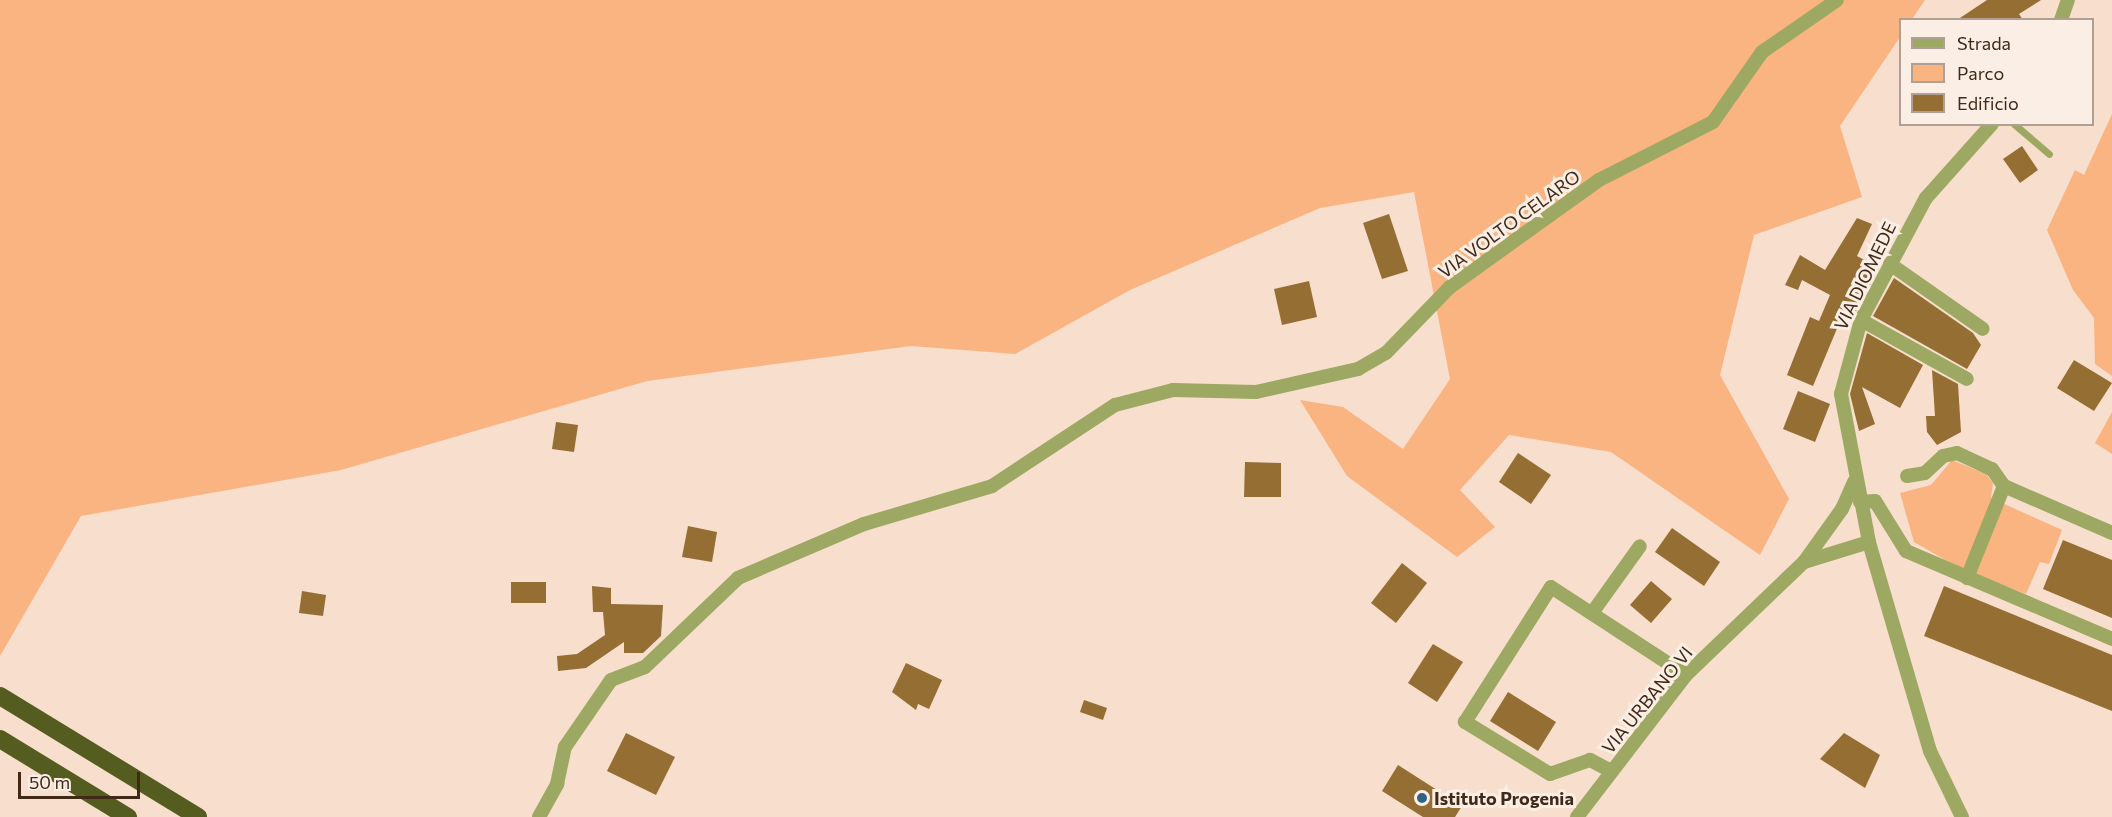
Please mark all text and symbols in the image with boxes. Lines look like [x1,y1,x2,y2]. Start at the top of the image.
legend [1899,18,2094,126]
text: Strada [1957,32,2011,54]
text: Parco [1957,62,2004,84]
text: Edificio [1957,92,2019,114]
street label: VIA VOLTO CELARO [1434,165,1584,283]
street label: VIA DIOMEDE [1829,218,1901,334]
street label: VIA URBANO VI [1597,642,1697,758]
scale bar [21,760,142,798]
text: 50 m [29,771,70,793]
place label: Istituto Progenia [1434,787,1574,809]
marker: Istituto Progenia [1415,791,1429,805]

